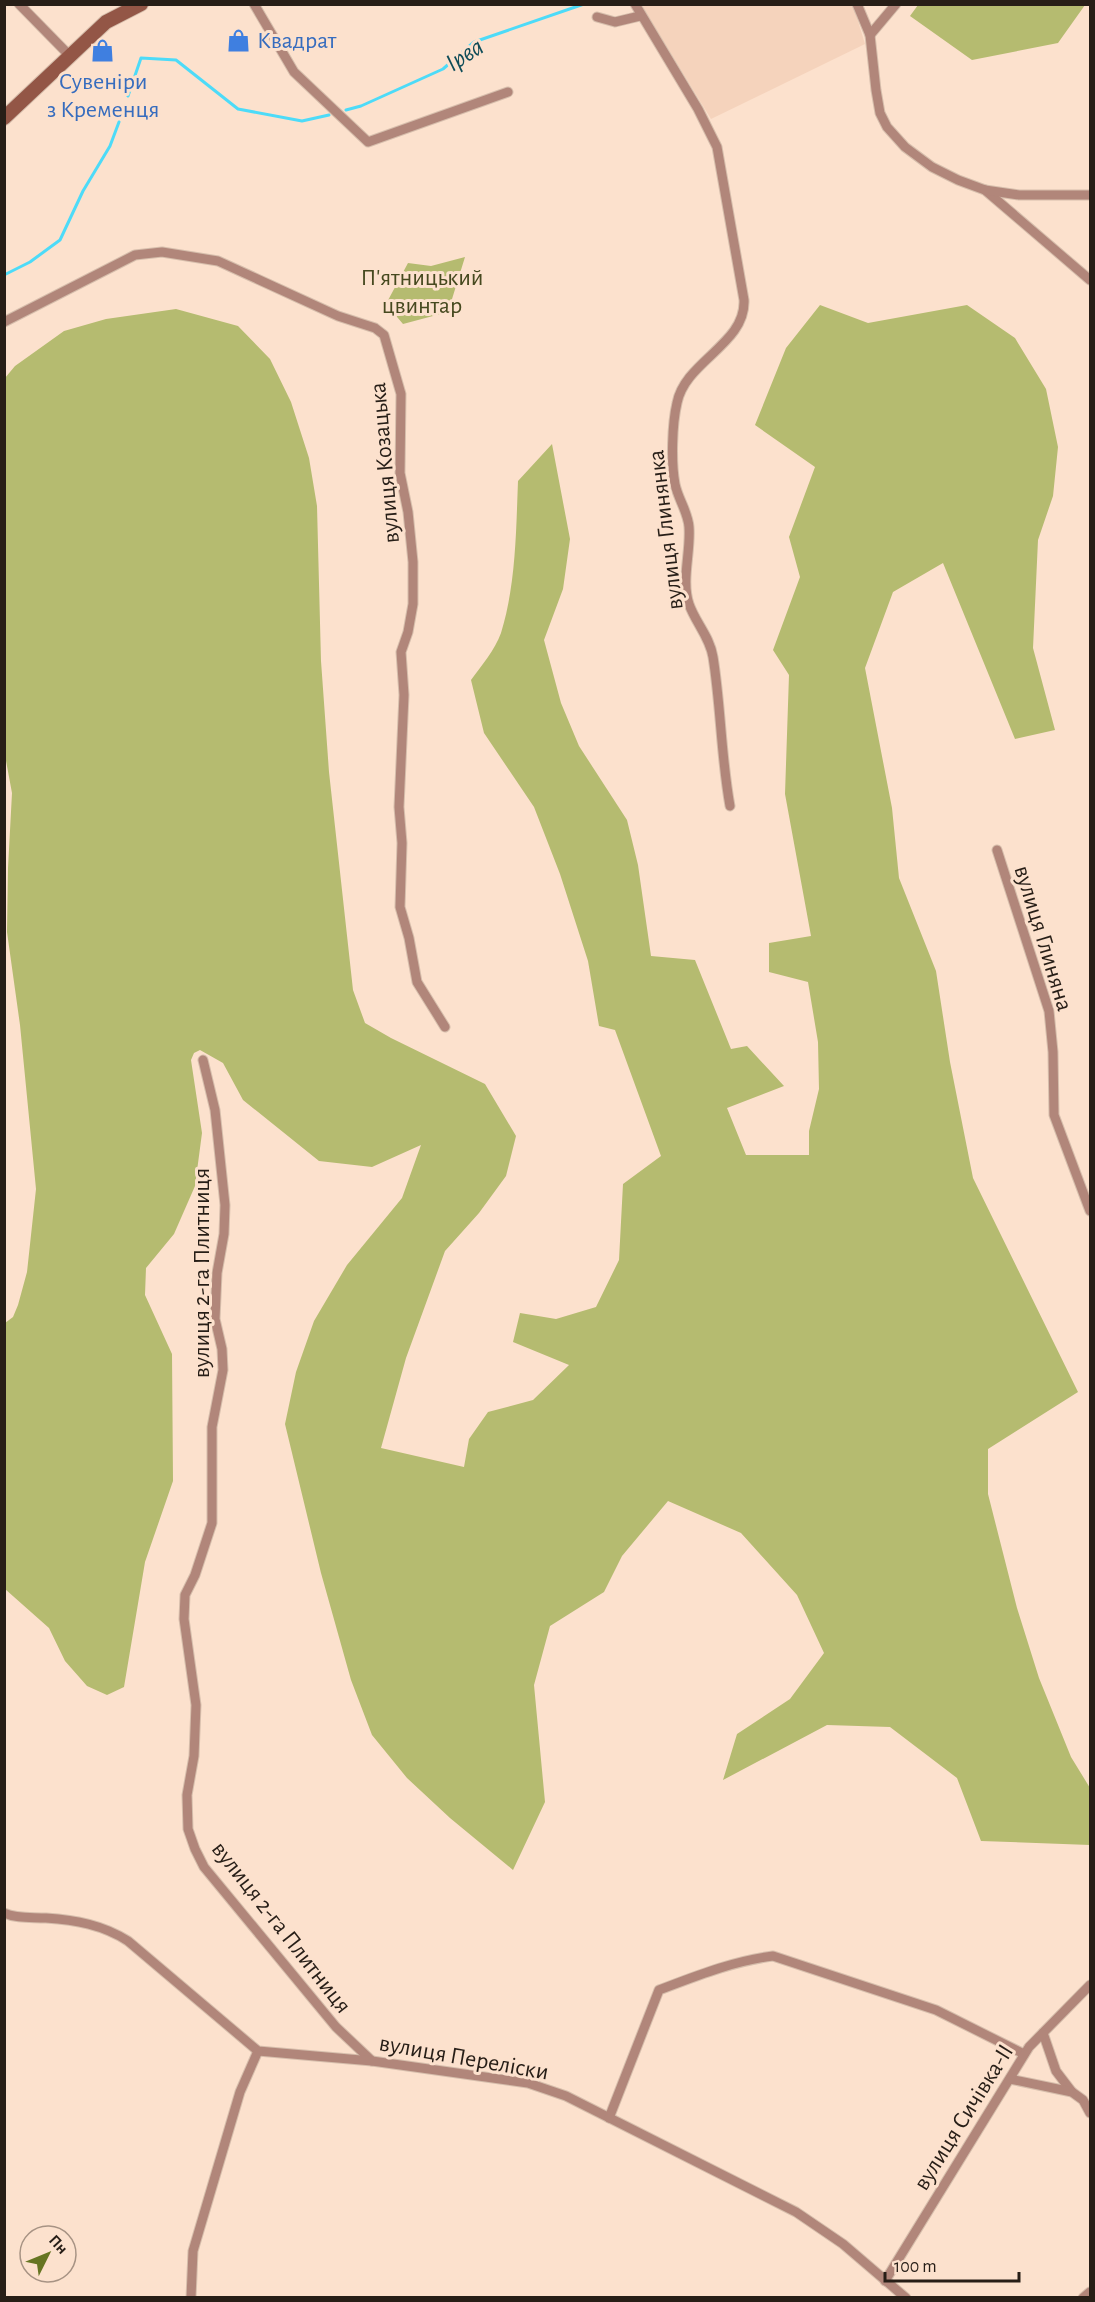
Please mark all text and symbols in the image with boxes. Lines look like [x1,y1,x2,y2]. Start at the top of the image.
shop icon: Квадрат [226,27,252,53]
place label: Квадрат [257,29,337,53]
water label: Ірва [441,33,488,76]
shop icon: Сувеніри з Кременця [90,38,116,64]
place label: Сувеніри з Кременця [47,70,159,122]
park label: П'ятницький цвинтар [360,266,484,318]
street label: вулиця Козацька [366,381,404,544]
street label: вулиця Глинянка [644,448,688,611]
street label: вулиця Глиняна [1010,863,1077,1014]
street label: вулиця 2-га Плитниця [190,1168,214,1378]
street label: вулиця 2-га Плитниця [207,1837,356,2018]
street label: вулиця Переліски [377,2031,551,2085]
street label: вулиця Сичівка-II [909,2040,1018,2195]
north arrow [18,2224,78,2284]
text: Пн [46,2232,71,2257]
scale bar [885,2245,1018,2283]
text: 100 m [894,2258,937,2276]

